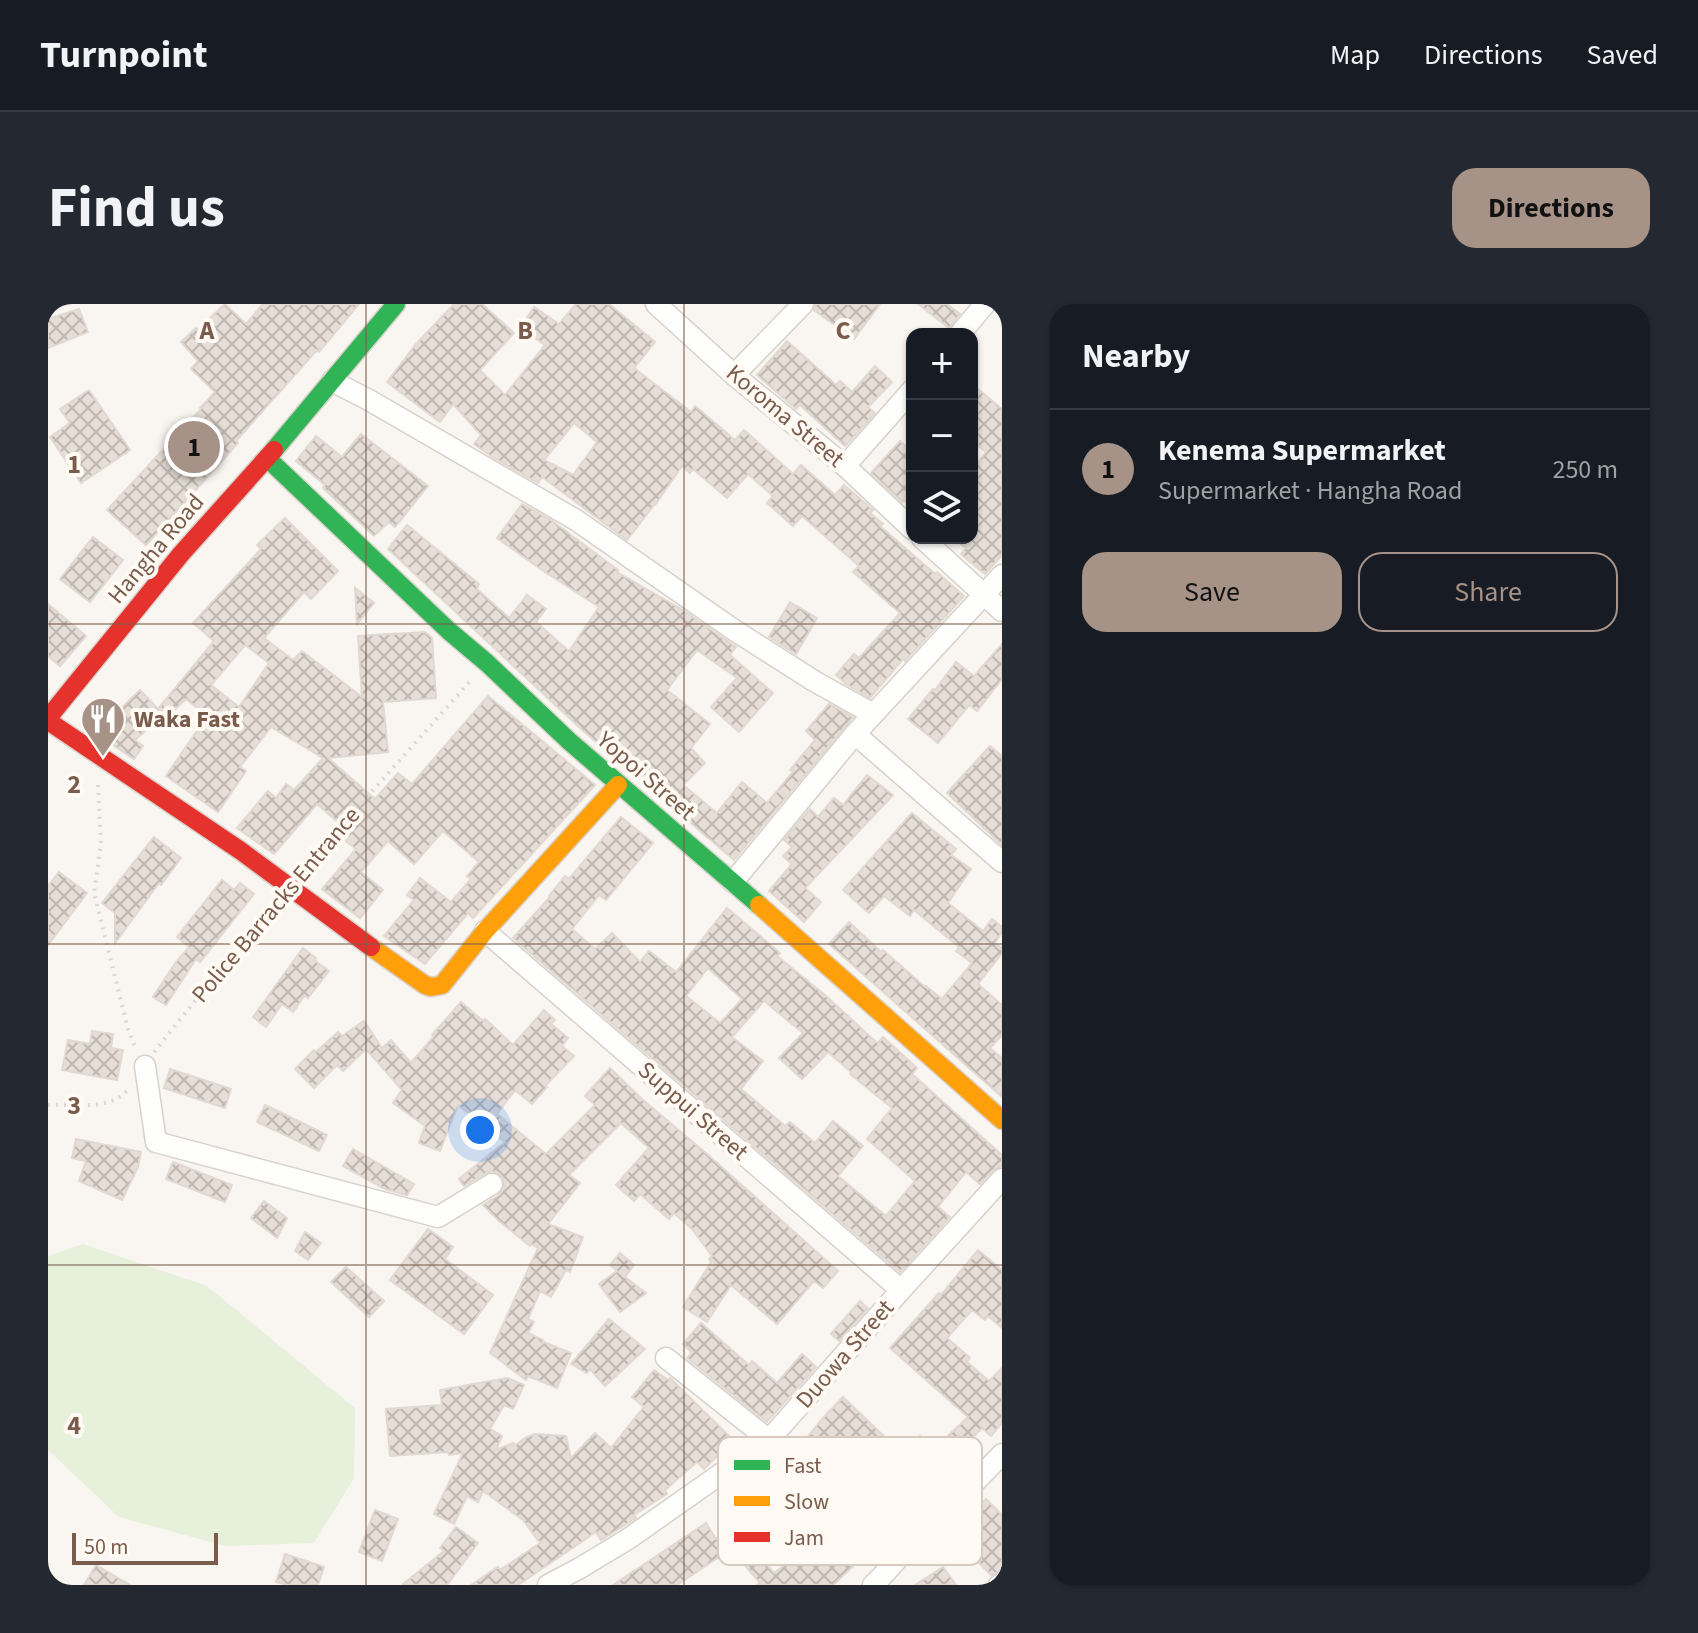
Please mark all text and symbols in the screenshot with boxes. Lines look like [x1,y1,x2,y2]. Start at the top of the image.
text: Turnpoint [40,28,208,82]
text: Map [1330,35,1380,75]
text: Directions [1424,35,1543,75]
text: Saved [1587,35,1658,75]
button: Directions [1452,168,1650,248]
text: Find us [48,169,225,248]
text: A [199,312,216,349]
text: B [517,312,533,349]
text: C [835,312,851,349]
map controls [906,328,978,544]
button: + [906,328,978,400]
text: Nearby [1082,332,1190,381]
street label: Koroma Street [718,356,852,476]
button: − [906,400,978,472]
pin: 1 [168,417,220,477]
text: Kenema Supermarket [1158,429,1446,472]
text: 1 [67,446,81,483]
text: 1 [1101,451,1115,488]
text: 250 m [1552,451,1618,488]
button: layers [906,472,978,544]
text: Supermarket · Hangha Road [1158,472,1462,509]
street label: Hangha Road [99,486,213,612]
button: Save [1082,552,1342,632]
button: Share [1358,552,1618,632]
restaurant icon: Waka Fast [79,695,127,758]
place label: Waka Fast [134,702,240,737]
street label: Yopoi Street [588,723,703,829]
text: 2 [67,766,81,803]
street label: Police Barracks Entrance [183,799,369,1011]
street label: Suppui Street [630,1053,756,1169]
text: 3 [67,1087,81,1124]
your location [460,1110,500,1150]
street label: Duowa Street [788,1292,902,1416]
text: 4 [67,1407,81,1444]
legend [718,1437,982,1565]
text: Fast [784,1450,822,1482]
text: Slow [784,1486,829,1518]
text: Jam [784,1522,824,1554]
scale bar [72,1529,218,1565]
text: 50 m [84,1531,129,1563]

